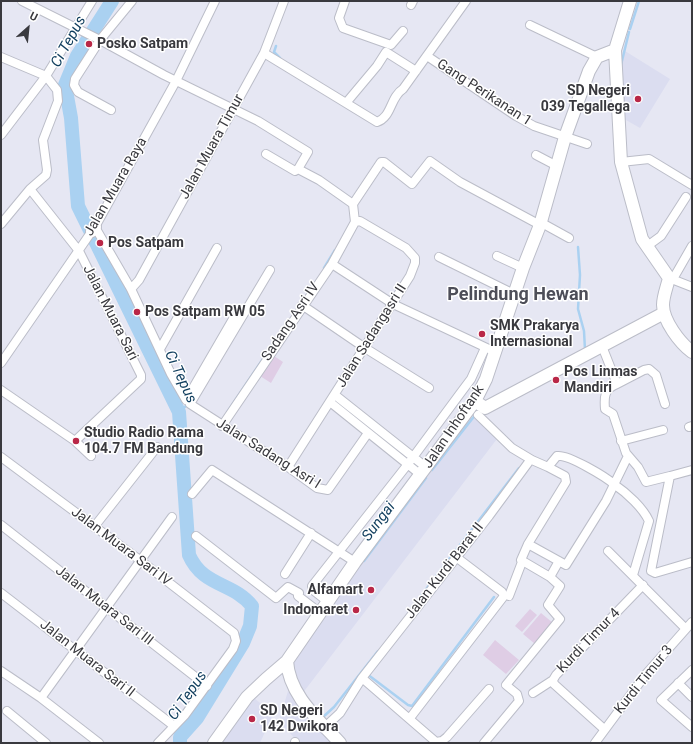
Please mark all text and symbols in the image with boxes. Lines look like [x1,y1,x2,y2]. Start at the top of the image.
north arrow [8,8,48,48]
text: U [27,9,40,24]
water label: Ci Tepus [48,13,90,71]
place label: Posko Satpam [97,36,188,52]
marker: Posko Satpam [84,39,94,49]
street label: Gang Perikanan 1 [433,56,535,130]
place label: SD Negeri 039 Tegallega [541,83,630,116]
street label: Jalan Muara Timur [176,92,248,202]
marker: SD Negeri 039 Tegallega [633,94,643,104]
street label: Jalan Muara Raya [81,135,151,239]
place label: Pos Satpam [108,235,184,251]
marker: Pos Satpam [95,238,105,248]
street label: Jalan Muara Sari [79,263,141,363]
street label: Sadang Asri IV [259,279,323,365]
street label: Jalan Sadangasri II [333,281,411,391]
district label: Pelindung Hewan [447,284,589,306]
place label: Pos Satpam RW 05 [145,304,265,320]
marker: Pos Satpam RW 05 [132,307,142,317]
place label: SMK Prakarya Internasional [490,318,579,350]
marker: SMK Prakarya Internasional [477,329,487,339]
water label: Ci Tepus [160,348,200,406]
place label: Pos Linmas Mandiri [564,364,637,396]
marker: Pos Linmas Mandiri [551,375,561,385]
street label: Jalan Inhoftank [420,382,488,472]
street label: Jalan Sadang Asri I [213,415,323,493]
place label: Studio Radio Rama 104.7 FM Bandung [84,425,204,458]
marker: Studio Radio Rama 104.7 FM Bandung [71,436,81,446]
water label: Sungai [358,499,400,545]
street label: Jalan Muara Sari IV [68,504,174,590]
street label: Jalan Kurdi Barat II [402,520,488,622]
street label: Jalan Muara Sari III [52,563,156,649]
place label: Alfamart [308,582,363,598]
marker: Alfamart [366,585,376,595]
place label: Indomaret [283,602,348,618]
marker: Indomaret [351,605,361,615]
street label: Kurdi Timur 4 [554,605,624,677]
street label: Jalan Muara Sari II [36,617,138,701]
street label: Kurdi Timur 3 [611,642,677,718]
water label: Ci Tepus [165,668,211,724]
place label: SD Negeri 142 Dwikora [260,703,338,736]
marker: SD Negeri 142 Dwikora [247,714,257,724]

